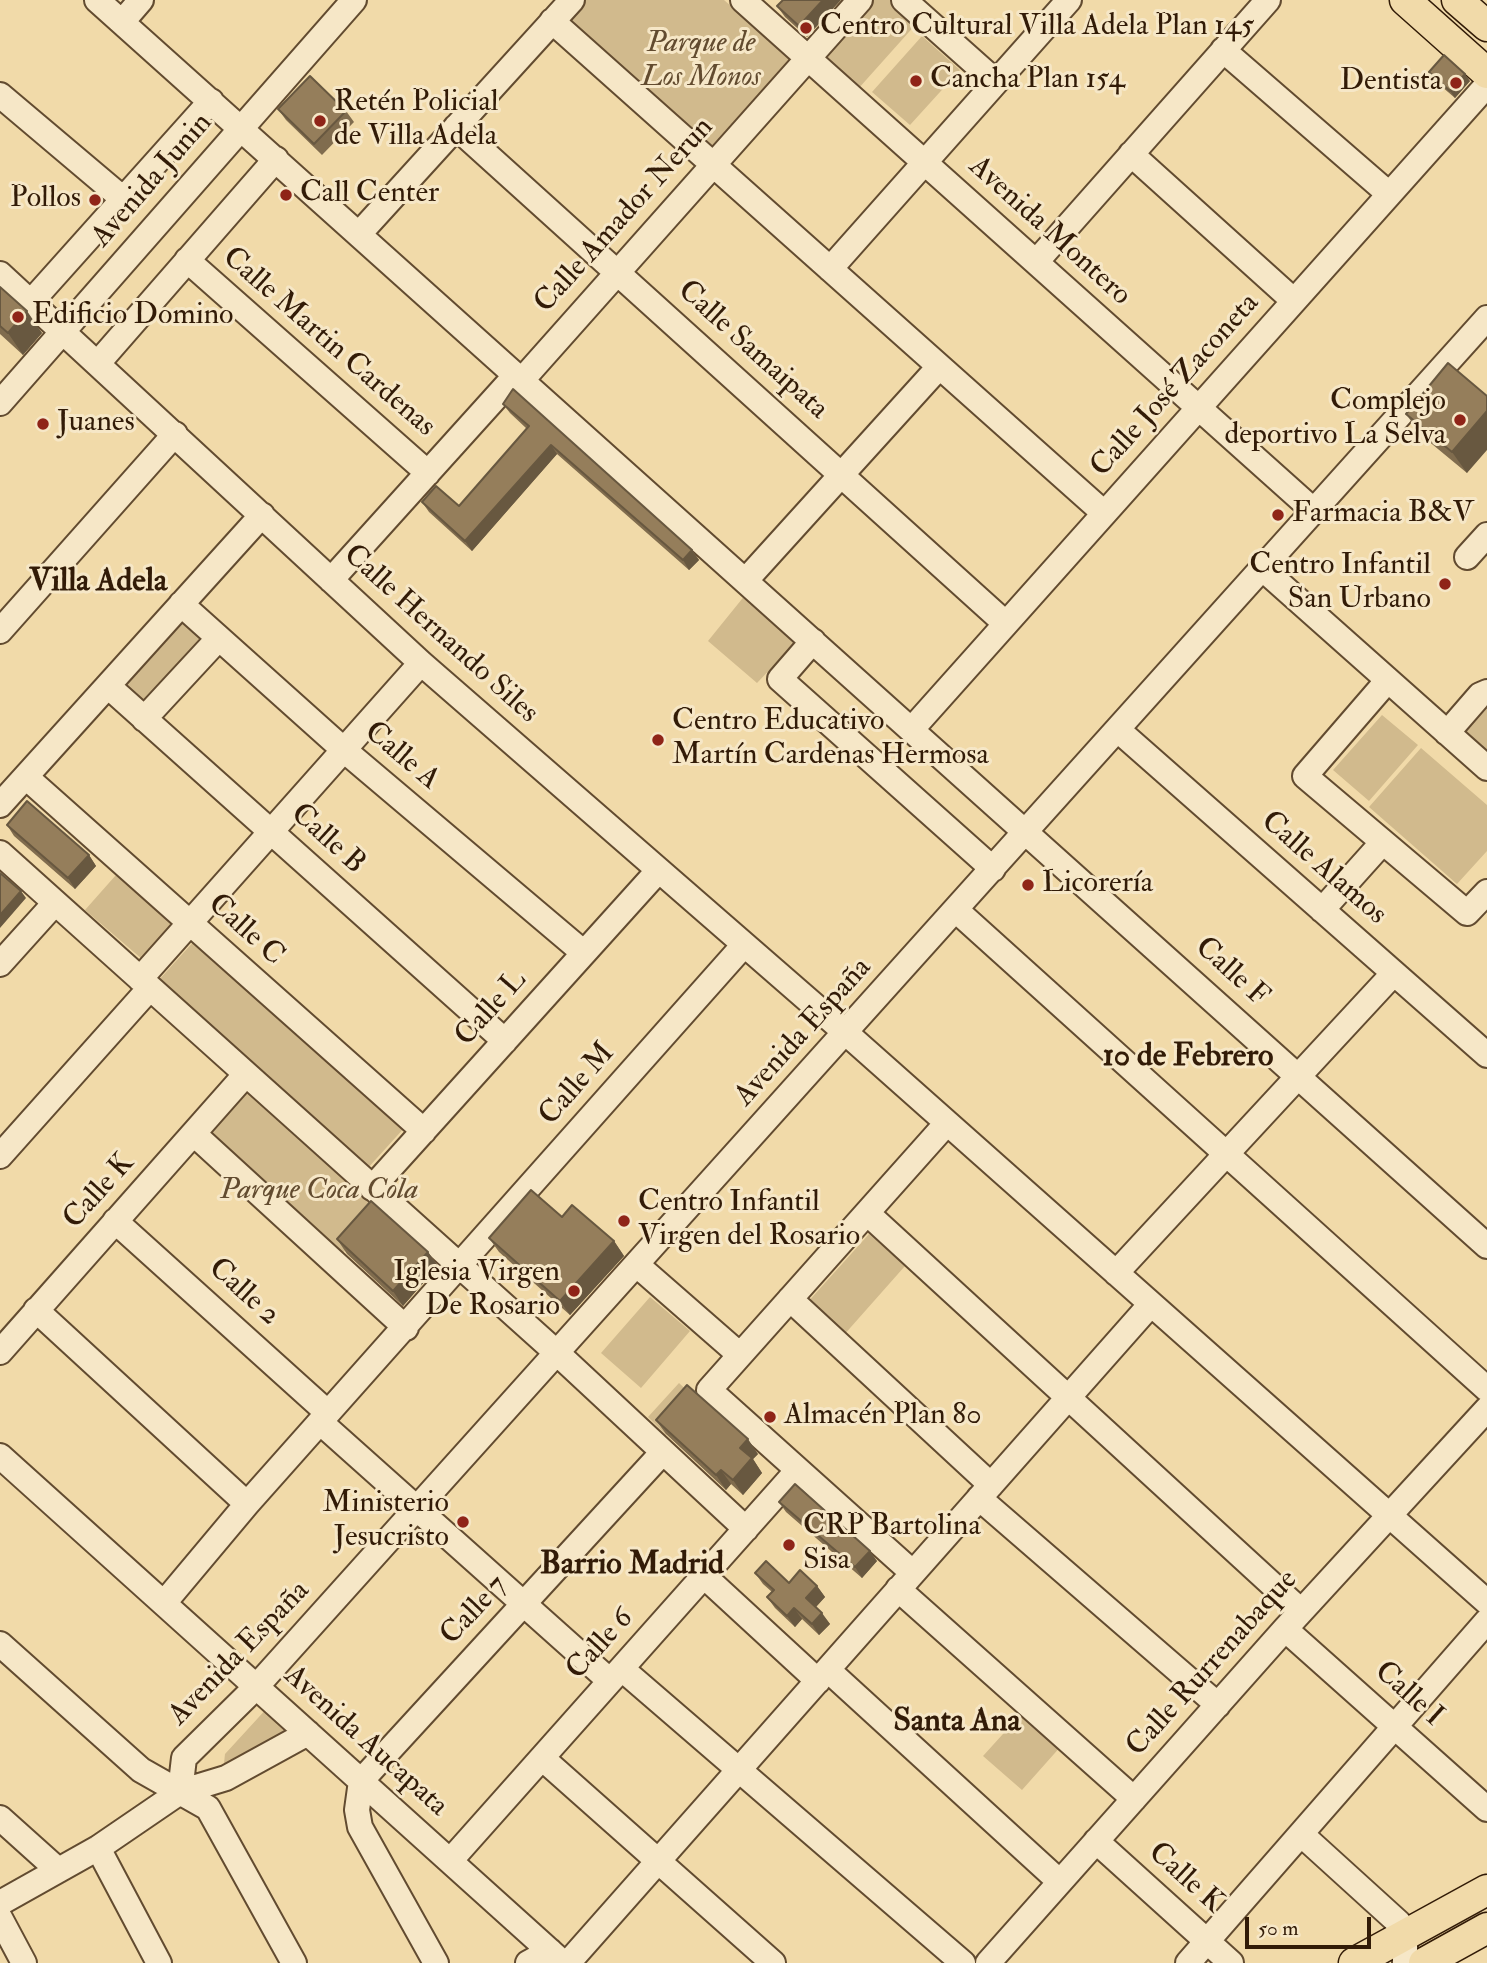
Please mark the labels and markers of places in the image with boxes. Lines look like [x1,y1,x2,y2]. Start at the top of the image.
place label: Centro Cultural Villa Adela Plan 145 [820,10,1254,46]
marker: Centro Cultural Villa Adela Plan 145 [798,20,814,36]
place label: Cancha Plan 154 [930,63,1125,99]
place label: Dentista [1340,65,1442,101]
marker: Cancha Plan 154 [908,73,924,89]
marker: Dentista [1448,75,1464,91]
place label: Retén Policial de Villa Adela [334,86,498,156]
marker: Retén Policial de Villa Adela [312,113,328,129]
place label: Call Center [300,177,439,213]
place label: Pollos [10,182,81,218]
marker: Call Center [278,187,294,203]
marker: Pollos [87,192,103,208]
place label: Edificio Domino [32,299,234,335]
marker: Edificio Domino [10,309,26,325]
place label: Complejo deportivo La Selva [1225,385,1446,456]
place label: Juanes [57,406,135,442]
marker: Complejo deportivo La Selva [1452,412,1468,428]
marker: Juanes [35,416,51,432]
place label: Farmacia B&V [1292,497,1474,533]
marker: Farmacia B&V [1270,507,1286,523]
place label: Centro Infantil San Urbano [1249,549,1431,620]
marker: Centro Infantil San Urbano [1437,576,1453,592]
place label: Centro Educativo Martín Cardenas Hermosa [672,705,989,776]
marker: Centro Educativo Martín Cardenas Hermosa [650,732,666,748]
place label: Licorería [1042,867,1153,903]
marker: Licorería [1020,877,1036,893]
place label: Centro Infantil Virgen del Rosario [638,1186,860,1256]
marker: Centro Infantil Virgen del Rosario [616,1213,632,1229]
place label: Iglesia Virgen De Rosario [393,1256,560,1326]
marker: Iglesia Virgen De Rosario [566,1283,582,1299]
place label: Almacén Plan 80 [784,1399,982,1435]
marker: Almacén Plan 80 [762,1409,778,1425]
place label: Ministerio Jesucristo [323,1487,449,1558]
place label: CRP Bartolina Sisa [803,1510,981,1580]
marker: Ministerio Jesucristo [455,1514,471,1530]
marker: CRP Bartolina Sisa [781,1537,797,1553]

